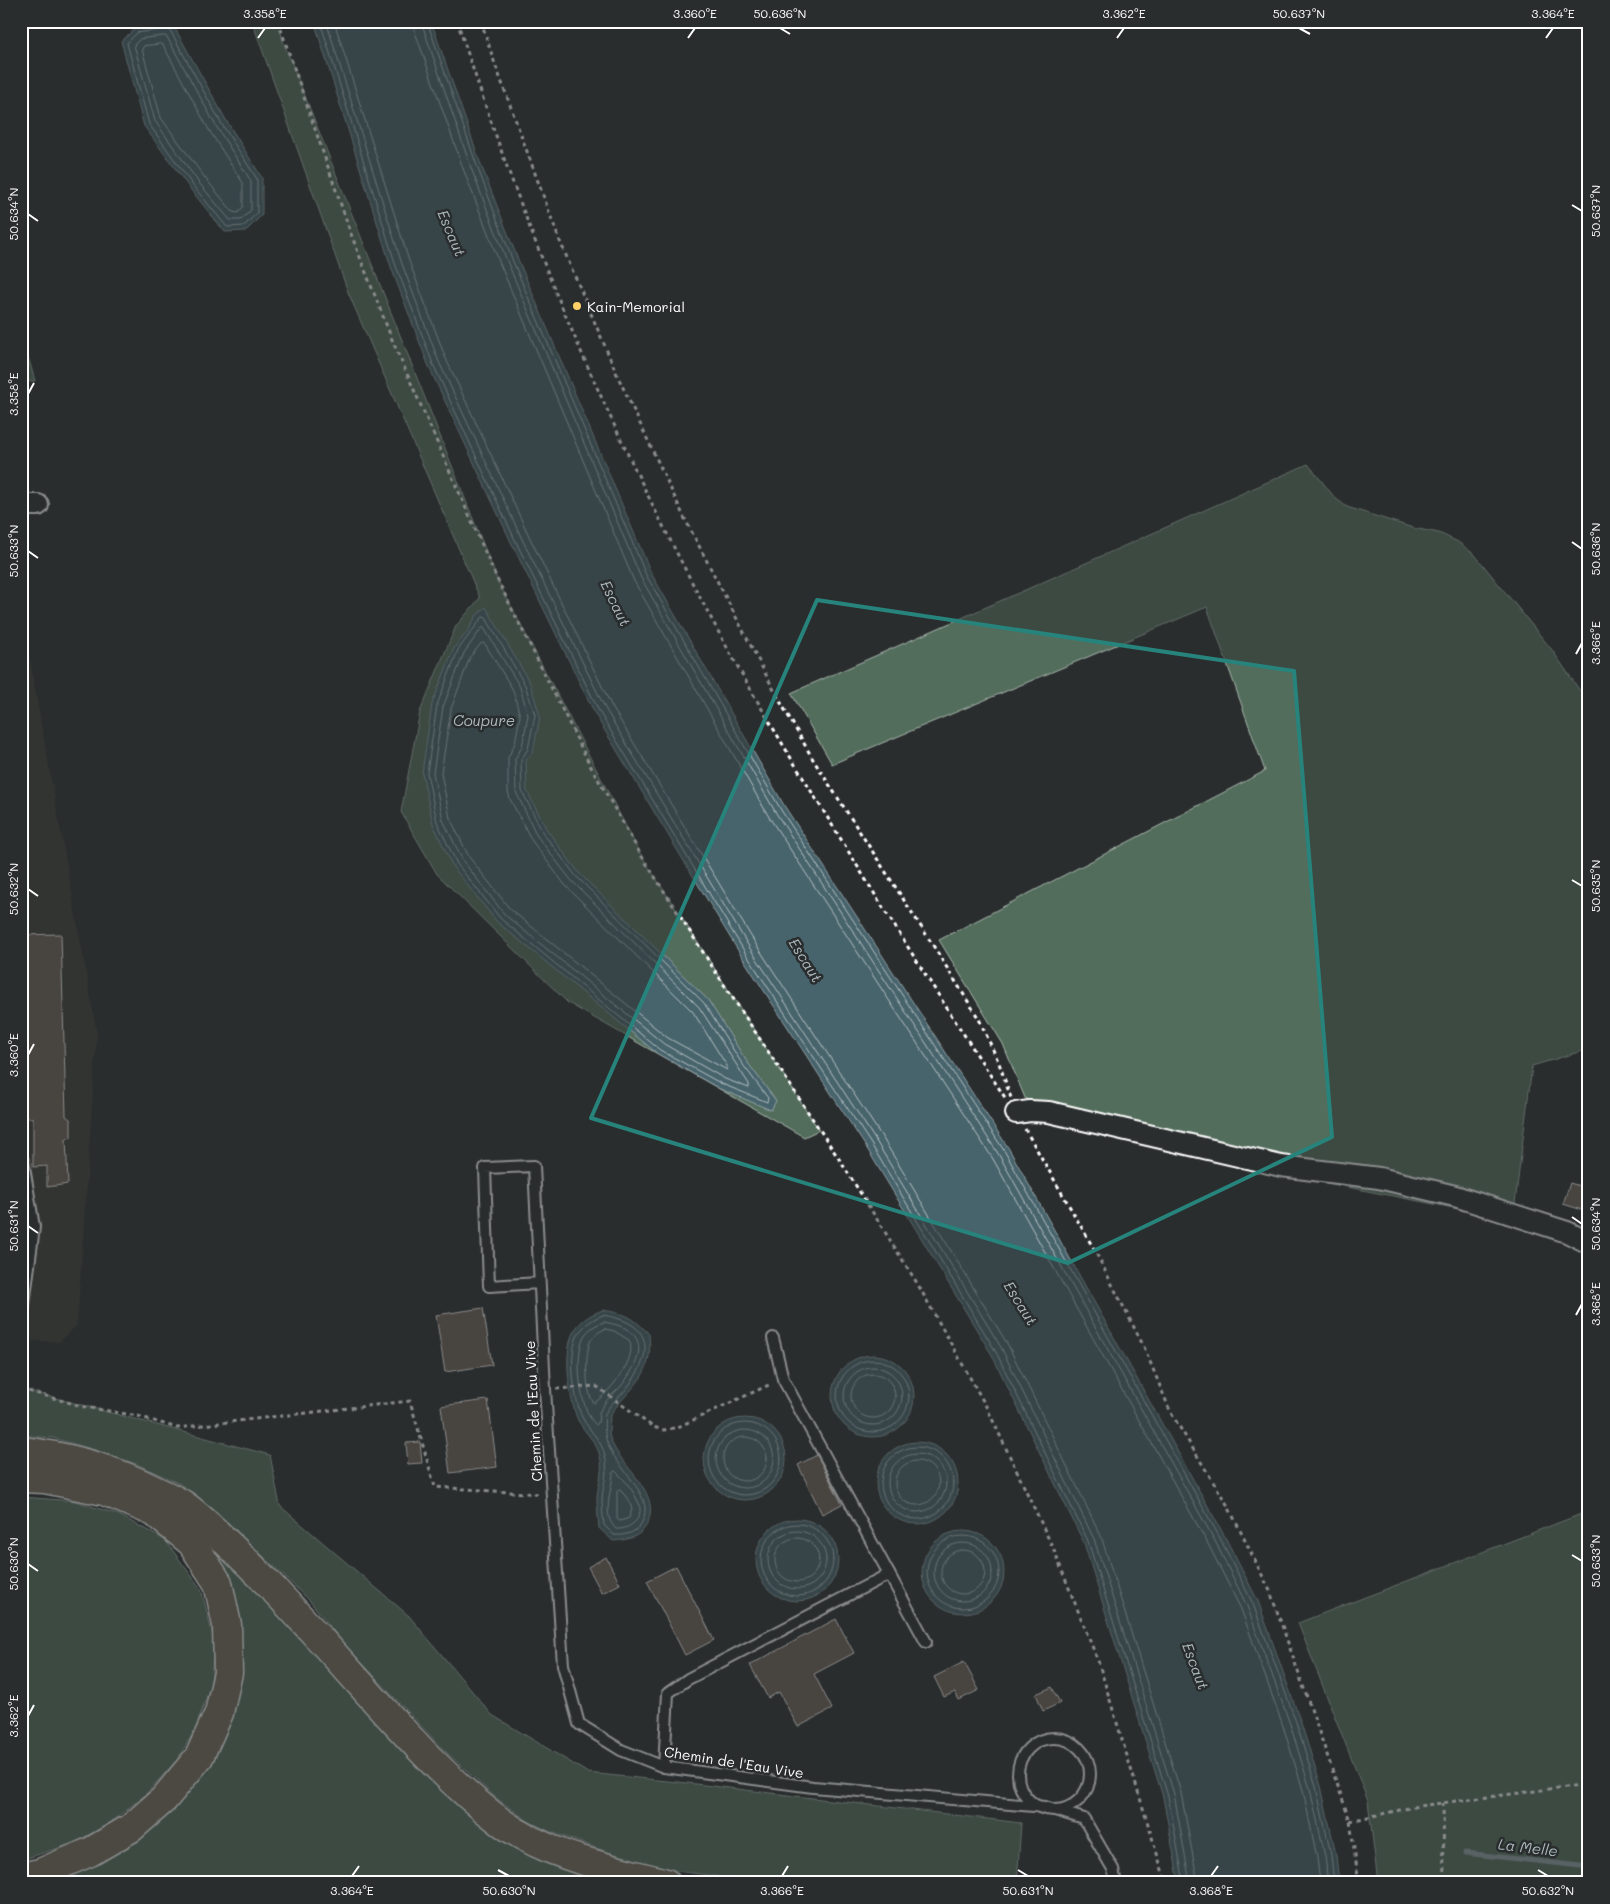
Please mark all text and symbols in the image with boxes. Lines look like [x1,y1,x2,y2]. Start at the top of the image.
text: 3.358°E [243,5,287,21]
text: 3.360°E [673,5,717,21]
text: 50.636°N [754,5,806,21]
text: 3.362°E [1102,5,1146,21]
text: 50.637°N [1273,5,1325,21]
text: 3.364°E [1531,5,1575,21]
text: 50.637°N [1587,185,1603,237]
text: 50.634°N [5,188,21,240]
water label: Escaut [433,207,471,259]
place label: Kain-Memorial [587,297,685,316]
marker: Kain-Memorial [571,300,583,312]
text: 3.358°E [5,372,21,416]
text: 50.636°N [1587,523,1603,575]
text: 50.633°N [5,525,21,577]
water label: Escaut [596,577,636,629]
text: 3.366°E [1587,621,1603,665]
water label: Coupure [453,710,515,730]
text: 50.635°N [1587,860,1603,912]
text: 50.632°N [5,863,21,915]
water label: Escaut [785,934,827,986]
text: 3.360°E [5,1033,21,1077]
text: 50.634°N [1587,1198,1603,1250]
text: 50.631°N [5,1200,21,1252]
water label: Escaut [1000,1277,1042,1329]
text: 3.368°E [1587,1282,1603,1326]
street label: Chemin de l'Eau Vive [520,1340,546,1482]
text: 50.633°N [1587,1535,1603,1587]
text: 50.630°N [5,1537,21,1591]
water label: Escaut [1178,1640,1214,1692]
text: 3.362°E [5,1694,21,1738]
street label: Chemin de l'Eau Vive [663,1742,805,1782]
water label: La Melle [1497,1833,1559,1861]
text: 3.364°E [330,1882,374,1898]
text: 50.630°N [482,1882,536,1898]
text: 3.366°E [760,1882,804,1898]
text: 50.631°N [1002,1882,1054,1898]
text: 3.368°E [1189,1882,1233,1898]
text: 50.632°N [1522,1882,1574,1898]

